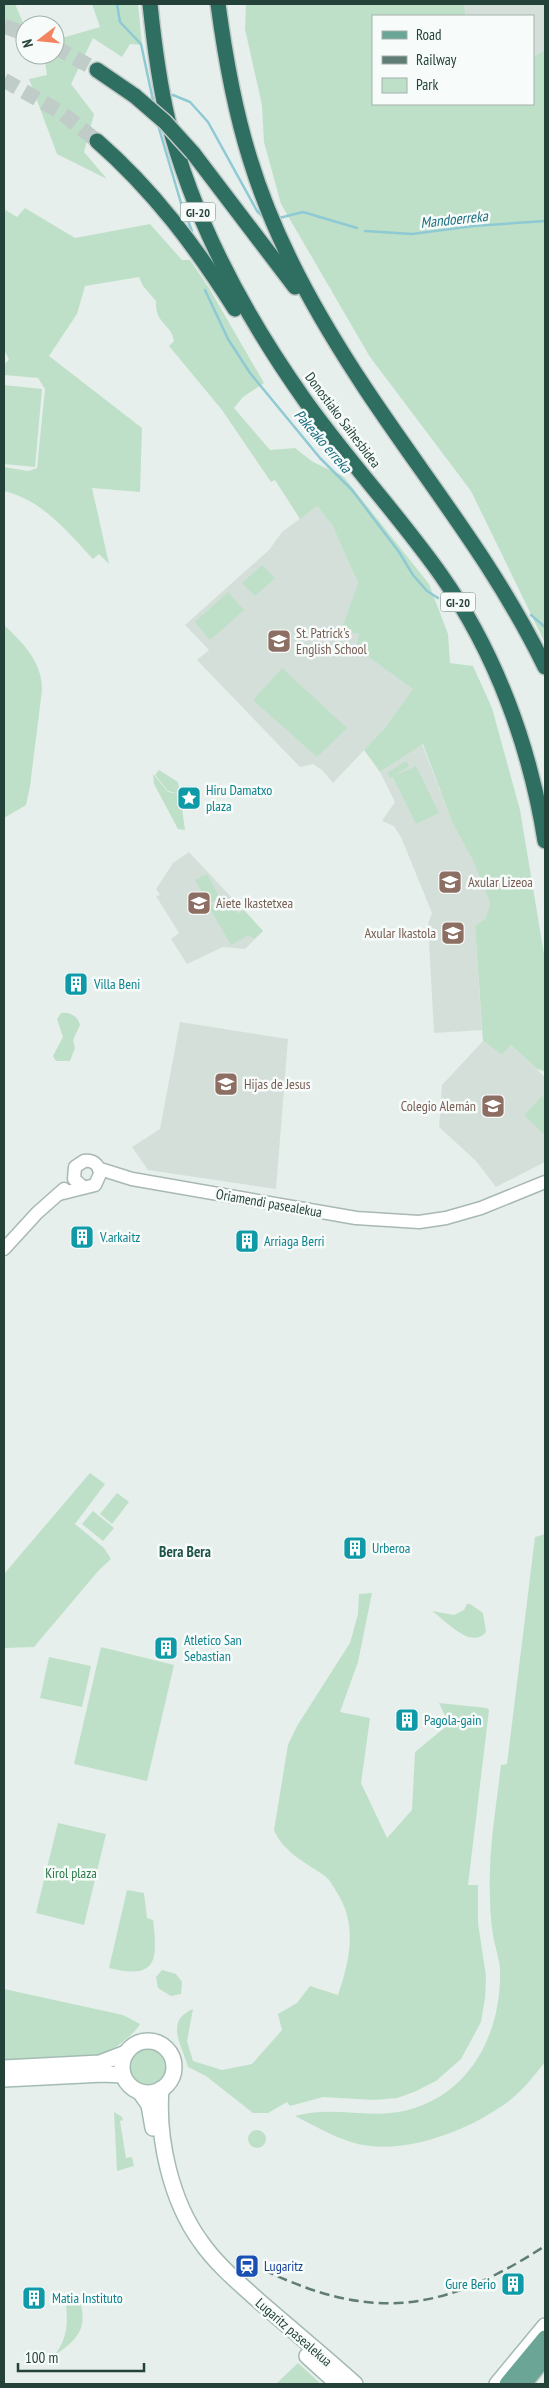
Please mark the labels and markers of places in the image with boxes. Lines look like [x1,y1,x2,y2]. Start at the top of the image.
place label: St. Patrick's English School [296,624,368,658]
school or university icon: St. Patrick's English School [266,628,292,654]
place label: Hiru Damatxo plaza [206,781,272,815]
place icon: Hiru Damatxo plaza [176,785,202,811]
school or university icon: Axular Lizeoa [437,869,463,895]
place label: Axular Lizeoa [468,873,533,891]
school or university icon: Aiete Ikastetxea [186,890,212,916]
place label: Aiete Ikastetxea [216,894,293,912]
school or university icon: Axular Ikastola [440,920,466,946]
place label: Axular Ikastola [365,924,436,942]
building icon: Villa Beni [63,971,89,997]
place label: Villa Beni [93,975,140,993]
school or university icon: Hijas de Jesus [213,1071,239,1097]
place label: Hijas de Jesus [244,1075,311,1093]
school or university icon: Colegio Alemán [480,1093,506,1119]
place label: Colegio Alemán [401,1097,476,1115]
building icon: V.arkaitz [69,1224,95,1250]
place label: V.arkaitz [99,1228,140,1246]
building icon: Arriaga Berri [234,1228,260,1254]
place label: Arriaga Berri [264,1232,325,1250]
building icon: Urberoa [342,1535,368,1561]
place label: Urberoa [372,1539,410,1557]
place label: Atletico San Sebastian [184,1631,242,1665]
building icon: Atletico San Sebastian [153,1635,179,1661]
building icon: Pagola-gain [394,1707,420,1733]
place label: Pagola-gain [424,1711,481,1729]
station icon: Lugaritz [234,2253,260,2279]
place label: Lugaritz [264,2257,303,2275]
building icon: Gure Berio [500,2271,526,2297]
place label: Gure Berio [445,2275,496,2293]
building icon: Matia Instituto [21,2285,47,2311]
place label: Matia Instituto [52,2289,123,2307]

